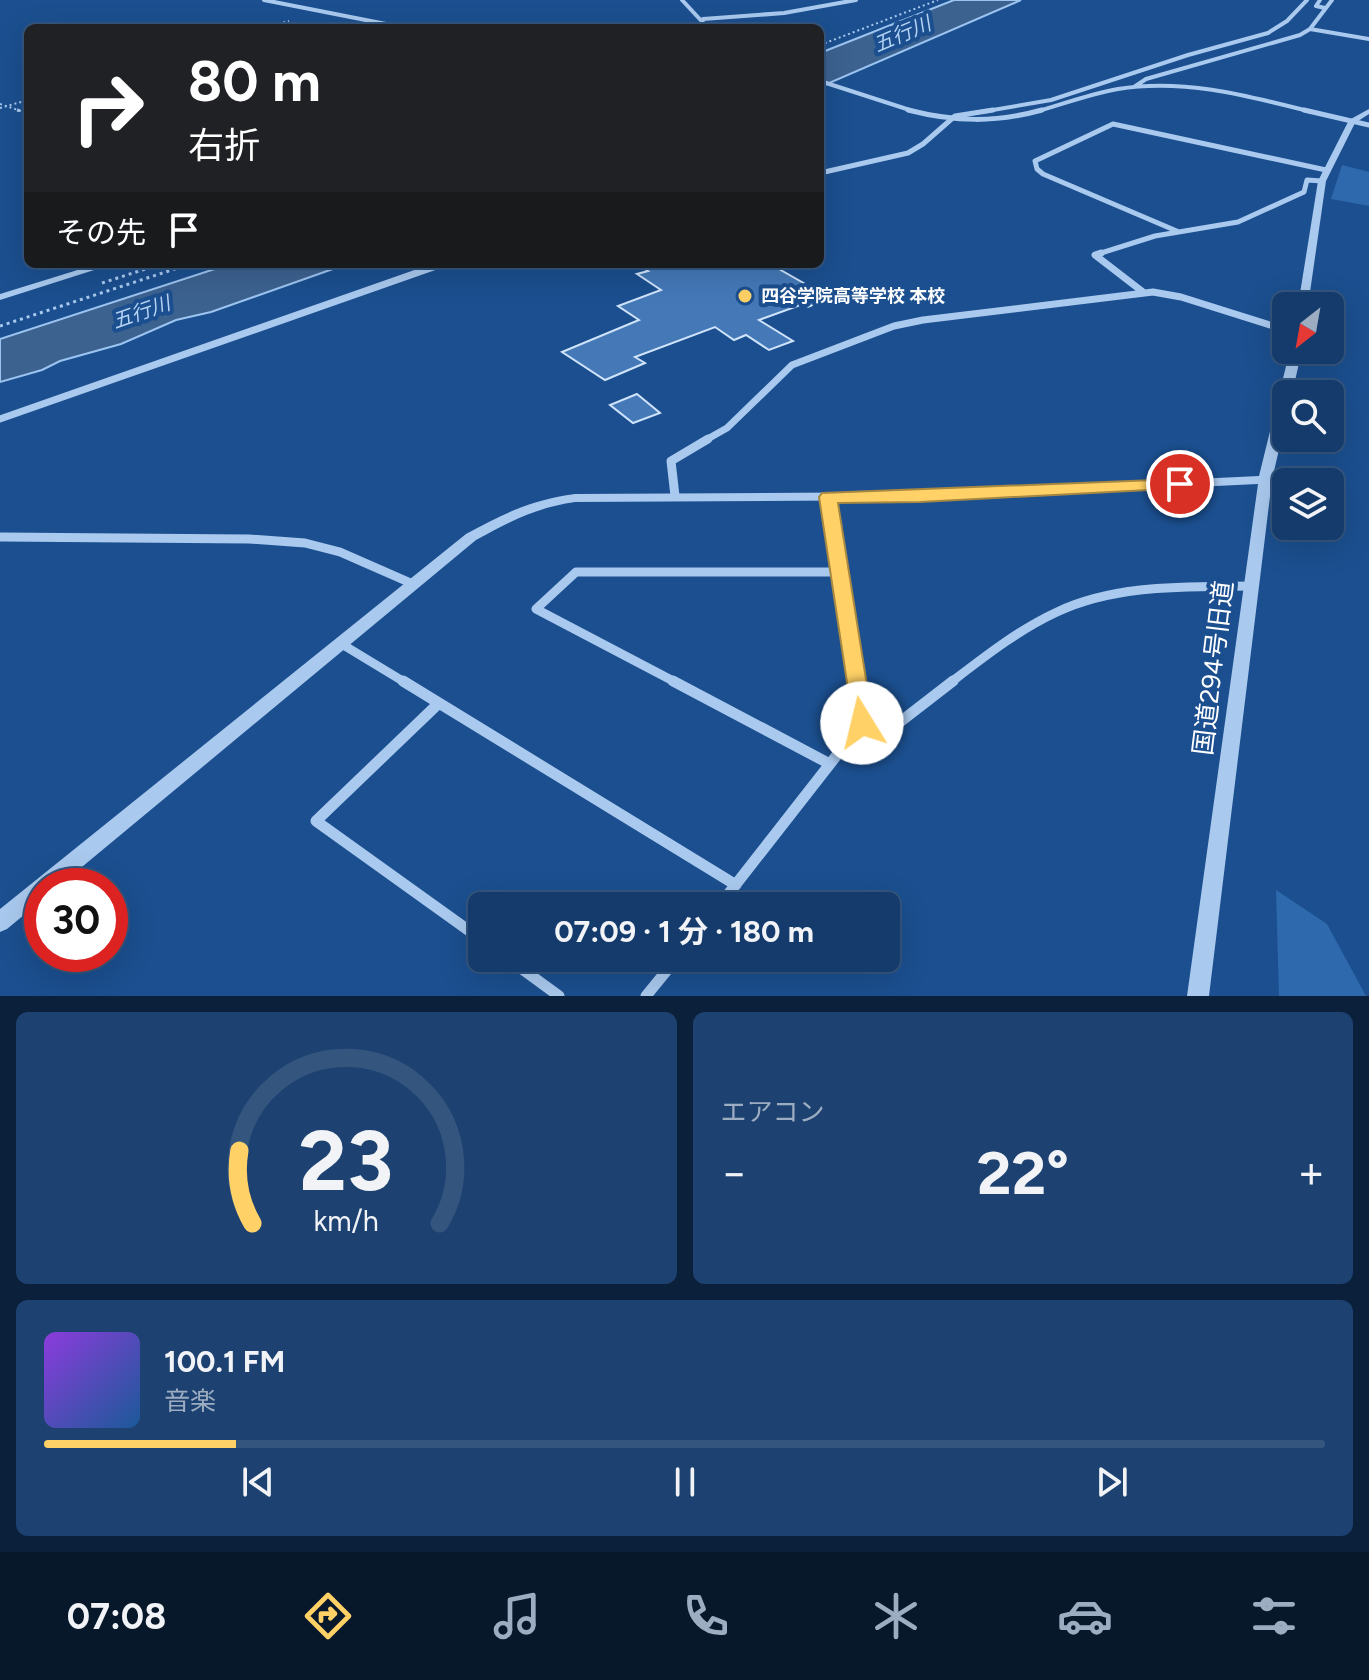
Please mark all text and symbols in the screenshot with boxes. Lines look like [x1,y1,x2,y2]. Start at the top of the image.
water label: 五行川 [870,10,936,57]
text: 80 m [188,48,321,115]
icon: right [56,56,160,160]
text: 右折 [188,124,260,167]
icon: arrive [162,208,206,252]
text: その先 [56,214,146,251]
place label: 四谷学院高等学校 本校 [761,285,945,307]
marker: 四谷学院高等学校 本校 [736,287,754,305]
water label: 五行川 [109,290,175,333]
north arrow [1272,292,1344,364]
map controls [1272,292,1344,540]
button: search [1272,380,1344,452]
pin [1146,450,1214,518]
icon: arrive [1158,462,1202,506]
button: layers [1272,468,1344,540]
street label: 国道294号旧道 [1186,579,1240,757]
position arrow [820,681,904,765]
speed limit sign: 30 [24,868,128,972]
text: 07:09 · 1 分 · 180 m [554,913,814,950]
text: エアコン [721,1096,825,1128]
text: 23 [299,1111,393,1211]
text: 22° [977,1137,1069,1209]
text: − [721,1146,748,1199]
text: + [1298,1146,1325,1199]
text: km/h [314,1204,379,1238]
text: 100.1 FM [164,1343,285,1380]
text: 音楽 [164,1385,216,1417]
icon: previous [236,1460,280,1504]
icon: pause [663,1460,707,1504]
icon: next [1090,1460,1134,1504]
icon: directions [300,1588,356,1644]
icon: music [489,1588,545,1644]
icon: phone [678,1588,734,1644]
icon: climate [868,1588,924,1644]
icon: car [1057,1588,1113,1644]
icon: filters [1246,1588,1302,1644]
text: 07:08 [67,1595,166,1638]

